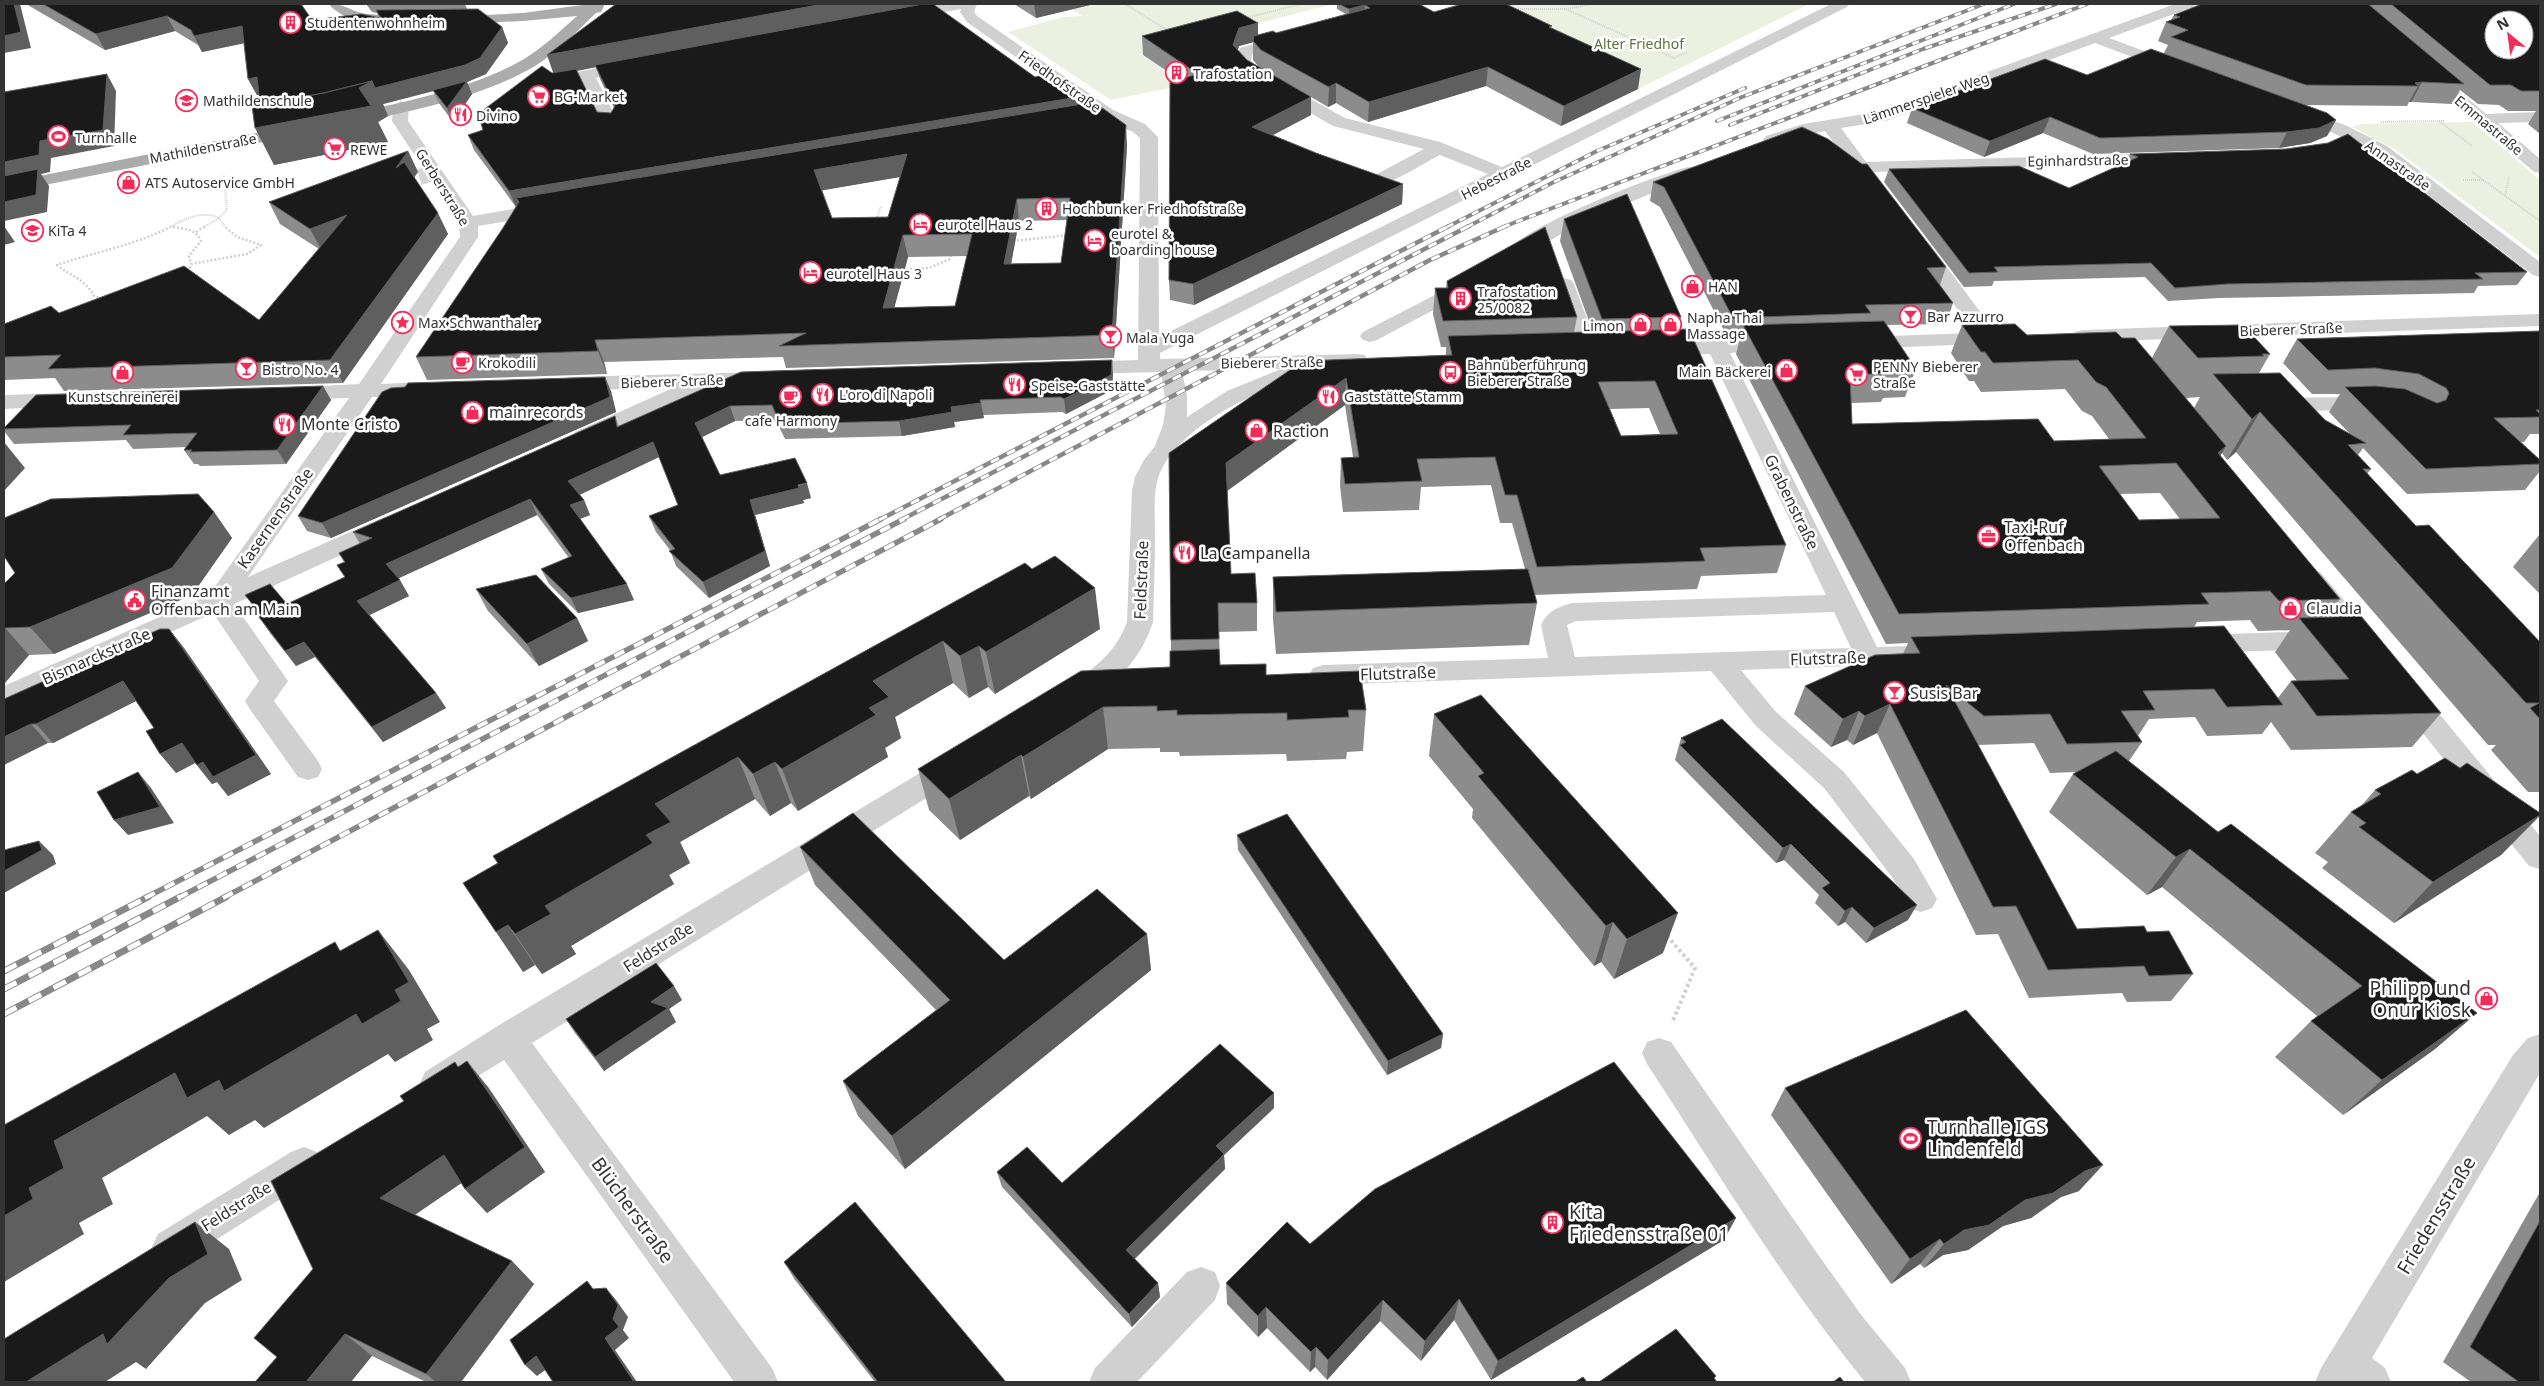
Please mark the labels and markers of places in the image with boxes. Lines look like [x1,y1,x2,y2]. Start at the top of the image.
building icon: Studentenwohnheim [279,10,303,34]
place label: Studentenwohnheim [307,13,445,32]
building icon: Trafostation [1165,61,1189,85]
place label: Trafostation [1193,64,1272,83]
supermarket icon: BG-Market [526,84,550,108]
place label: BG-Market [554,87,625,106]
school or university icon: Mathildenschule [175,88,199,112]
place label: Mathildenschule [203,91,312,110]
restaurant icon: Divino [448,103,472,127]
place label: Divino [476,106,518,125]
sports icon: Turnhalle [47,125,71,149]
place label: Turnhalle [75,128,137,147]
supermarket icon: REWE [322,137,346,161]
place label: REWE [350,140,387,159]
shop icon: ATS Autoservice GmbH [117,170,141,194]
place label: ATS Autoservice GmbH [145,173,295,192]
building icon: Hochbunker Friedhofstraße [1034,196,1058,220]
place label: Hochbunker Friedhofstraße [1062,199,1244,218]
hotel icon: eurotel Haus 2 [909,212,933,236]
place label: eurotel Haus 2 [937,215,1033,234]
school or university icon: KiTa 4 [20,218,44,242]
place label: KiTa 4 [48,221,86,240]
place label: eurotel & boarding house [1111,224,1215,259]
hotel icon: eurotel & boarding house [1083,229,1107,253]
hotel icon: eurotel Haus 3 [798,261,822,285]
place label: eurotel Haus 3 [826,264,922,283]
shop icon: HAN [1680,274,1704,298]
place label: HAN [1708,277,1738,296]
place label: Trafostation 25/0082 [1477,282,1556,317]
building icon: Trafostation 25/0082 [1449,287,1473,311]
bar icon: Bar Azzurro [1899,304,1923,328]
place label: Bar Azzurro [1927,307,2004,326]
place label: Napha Thai Massage [1687,308,1762,343]
place icon: Max Schwanthaler [390,310,414,334]
place label: Max Schwanthaler [418,313,539,332]
shop icon: Limon [1628,313,1652,337]
shop icon: Napha Thai Massage [1659,313,1683,337]
place label: Limon [1583,316,1624,335]
bar icon: Mala Yuga [1098,325,1122,349]
place label: Mala Yuga [1126,328,1194,347]
cafe icon: Krokodili [450,350,474,374]
place label: Krokodili [478,353,536,372]
place label: Bahnüberführung Bieberer Straße [1467,355,1586,390]
bar icon: Bistro No. 4 [234,357,258,381]
place label: PENNY Bieberer Straße [1873,357,1979,392]
shop icon: Main Bäckerei [1775,359,1799,383]
place label: Bistro No. 4 [262,360,339,379]
bus stop icon: Bahnüberführung Bieberer Straße [1439,360,1463,384]
shop icon: Kunstschreinerei [111,361,135,385]
place label: Main Bäckerei [1678,362,1771,381]
supermarket icon: PENNY Bieberer Straße [1845,362,1869,386]
restaurant icon: Speise-Gaststätte [1003,373,1027,397]
place label: Speise-Gaststätte [1031,376,1145,395]
restaurant icon: L'oro di Napoli [811,382,835,406]
restaurant icon: Gaststätte Stamm [1316,384,1340,408]
cafe icon: cafe Harmony [779,385,803,409]
place label: L'oro di Napoli [839,385,932,404]
place label: Kunstschreinerei [68,387,178,406]
place label: Gaststätte Stamm [1344,387,1462,406]
shop icon: mainrecords [461,400,485,424]
place label: mainrecords [489,401,583,423]
place label: cafe Harmony [745,411,838,430]
restaurant icon: Monte Cristo [273,412,297,436]
place label: Monte Cristo [301,413,398,435]
shop icon: Raction [1245,419,1269,443]
place label: Raction [1273,420,1329,442]
place label: Taxi-Ruf Offenbach [2004,516,2083,556]
office icon: Taxi-Ruf Offenbach [1976,524,2000,548]
restaurant icon: La Campanella [1172,541,1196,565]
place label: La Campanella [1200,542,1311,564]
place label: Finanzamt Offenbach am Main [151,580,300,620]
public building icon: Finanzamt Offenbach am Main [123,588,147,612]
shop icon: Claudia [2278,596,2302,620]
place label: Claudia [2306,597,2362,619]
bar icon: Susis Bar [1882,681,1906,705]
place label: Susis Bar [1910,682,1979,704]
place label: Philipp und Onur Kiosk [2370,975,2471,1023]
shop icon: Philipp und Onur Kiosk [2475,987,2499,1011]
place label: Turnhalle IGS Lindenfeld [1927,1114,2047,1162]
sports icon: Turnhalle IGS Lindenfeld [1899,1126,1923,1150]
place label: Kita Friedensstraße 01 [1569,1199,1729,1247]
building icon: Kita Friedensstraße 01 [1541,1211,1565,1235]

